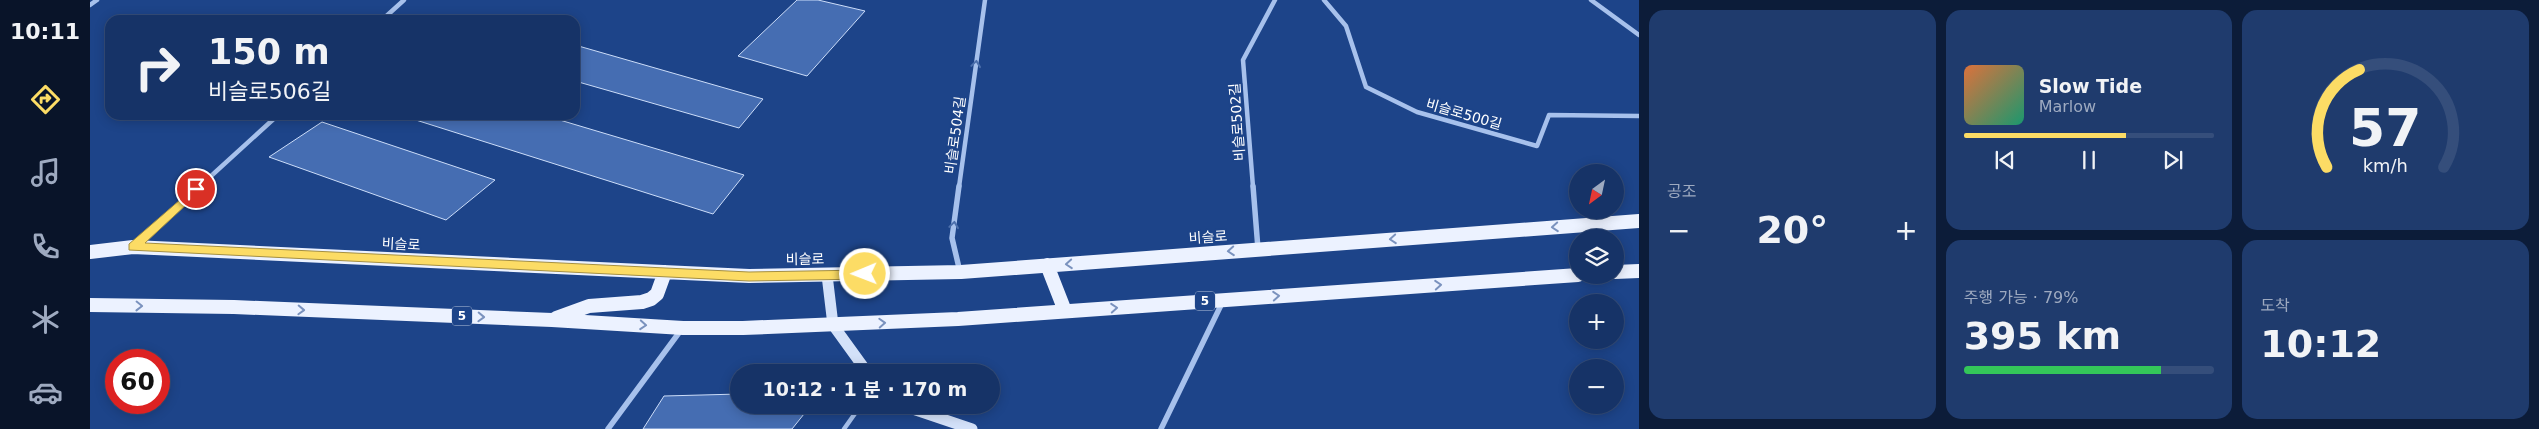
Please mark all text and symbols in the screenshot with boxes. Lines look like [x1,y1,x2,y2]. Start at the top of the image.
text: 10:11 [10,19,80,44]
text: 150 m [208,32,330,72]
icon: right [125,35,190,100]
one-way arrow [971,59,981,68]
text: Slow Tide [2039,75,2142,97]
text: 비슬로506길 [208,79,331,104]
icon: directions [28,82,63,117]
street label: 비슬로502길 [1226,82,1248,162]
street label: 비슬로504길 [942,95,968,175]
street label: 비슬로500길 [1424,96,1504,132]
text: Marlow [2039,97,2096,116]
text: 57 [2349,98,2422,158]
icon: previous [1991,146,2019,174]
icon: pause [2075,146,2103,174]
icon: next [2159,146,2187,174]
icon: music [28,155,63,190]
text: km/h [2363,155,2408,176]
north arrow [1569,164,1624,219]
map controls [1569,164,1624,414]
pin [175,168,217,210]
icon: arrive [182,175,210,203]
text: 공조 [1667,182,1696,201]
text: 20° [1756,208,1828,252]
text: − [1667,214,1690,247]
text: + [1894,214,1918,247]
one-way arrow [948,220,959,228]
one-way arrow [1551,221,1559,232]
street label: 비슬로 [1188,228,1228,246]
icon: phone [28,229,63,264]
button: layers [1569,229,1624,284]
one-way arrow [1389,233,1397,244]
street label: 비슬로 [381,235,421,253]
one-way arrow [1227,246,1235,257]
position arrow [838,247,890,299]
street label: 비슬로 [786,251,825,267]
one-way arrow [1065,258,1073,269]
one-way arrow [1434,279,1442,290]
text: 주행 가능 · 79% [1964,288,2078,307]
one-way arrow [1272,291,1280,302]
road number: 5 [1195,292,1215,310]
button: + [1569,294,1624,349]
text: 도착 [2260,296,2290,315]
one-way arrow [135,301,143,311]
icon: climate [28,302,63,337]
one-way arrow [1110,302,1118,313]
one-way arrow [298,305,305,315]
road number: 5 [452,306,472,326]
one-way arrow [478,312,485,322]
text: 395 km [1964,314,2121,358]
one-way arrow [878,317,886,328]
one-way arrow [640,320,648,331]
text: 10:12 [2260,322,2381,366]
speed limit sign: 60 [105,349,170,414]
button: − [1569,359,1624,414]
icon: car [28,375,63,410]
text: 10:12 · 1 분 · 170 m [763,378,967,400]

